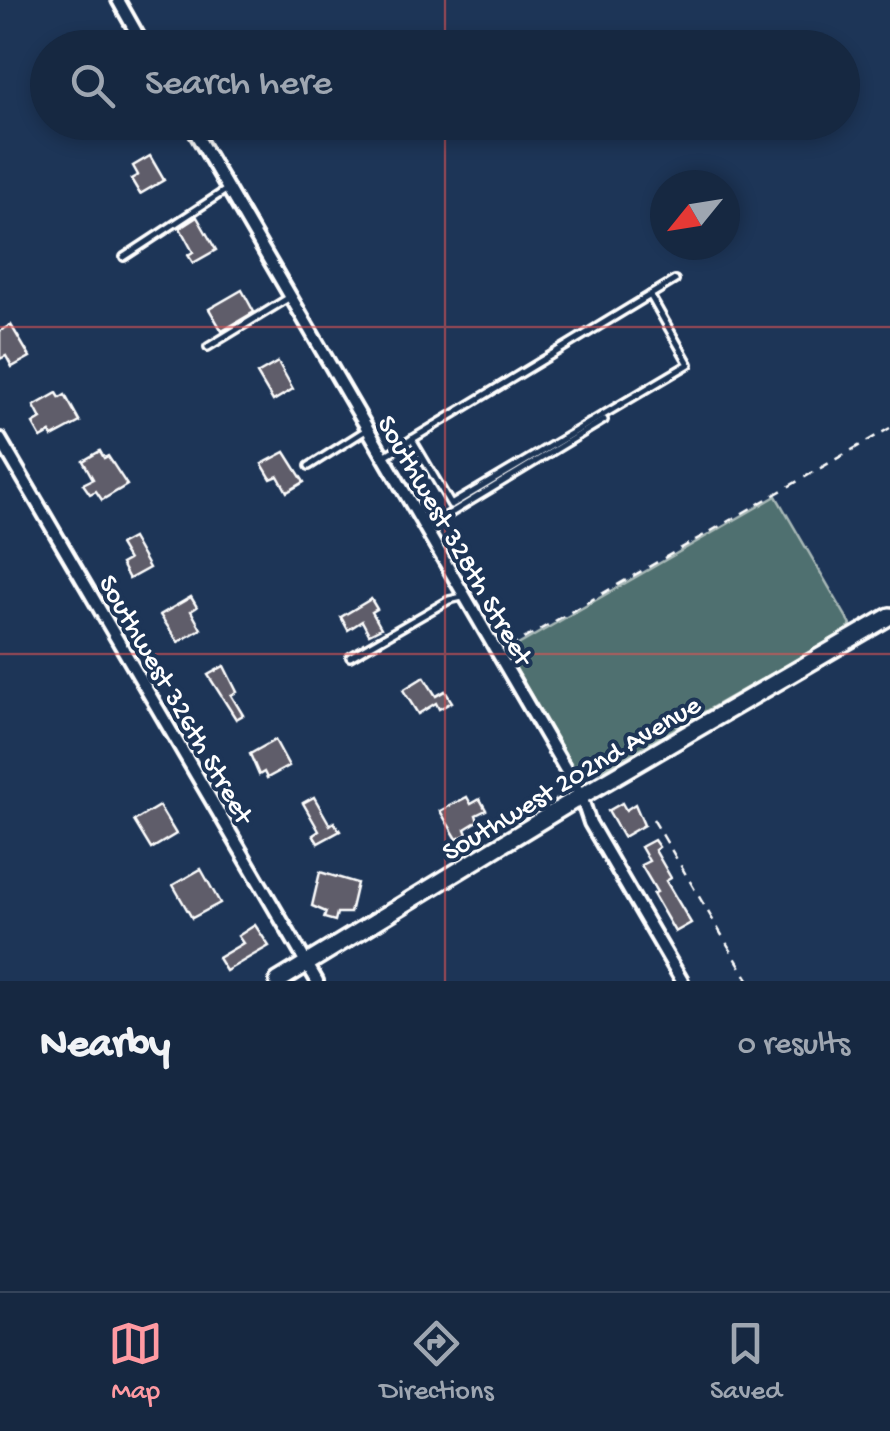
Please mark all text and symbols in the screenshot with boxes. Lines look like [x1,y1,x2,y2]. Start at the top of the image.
search box [30,30,860,140]
icon: search [65,58,120,113]
text: Search here [145,63,332,107]
north arrow [650,170,740,260]
street label: Southwest 328th Street [368,410,539,674]
street label: Southwest 326th Street [89,570,260,833]
street label: Southwest 202nd Avenue [437,689,708,870]
text: Nearby [40,1022,170,1071]
text: 0 results [738,1027,850,1065]
tab: Map [108,1316,163,1409]
tab: Directions [380,1316,494,1409]
tab: Saved [710,1316,782,1409]

